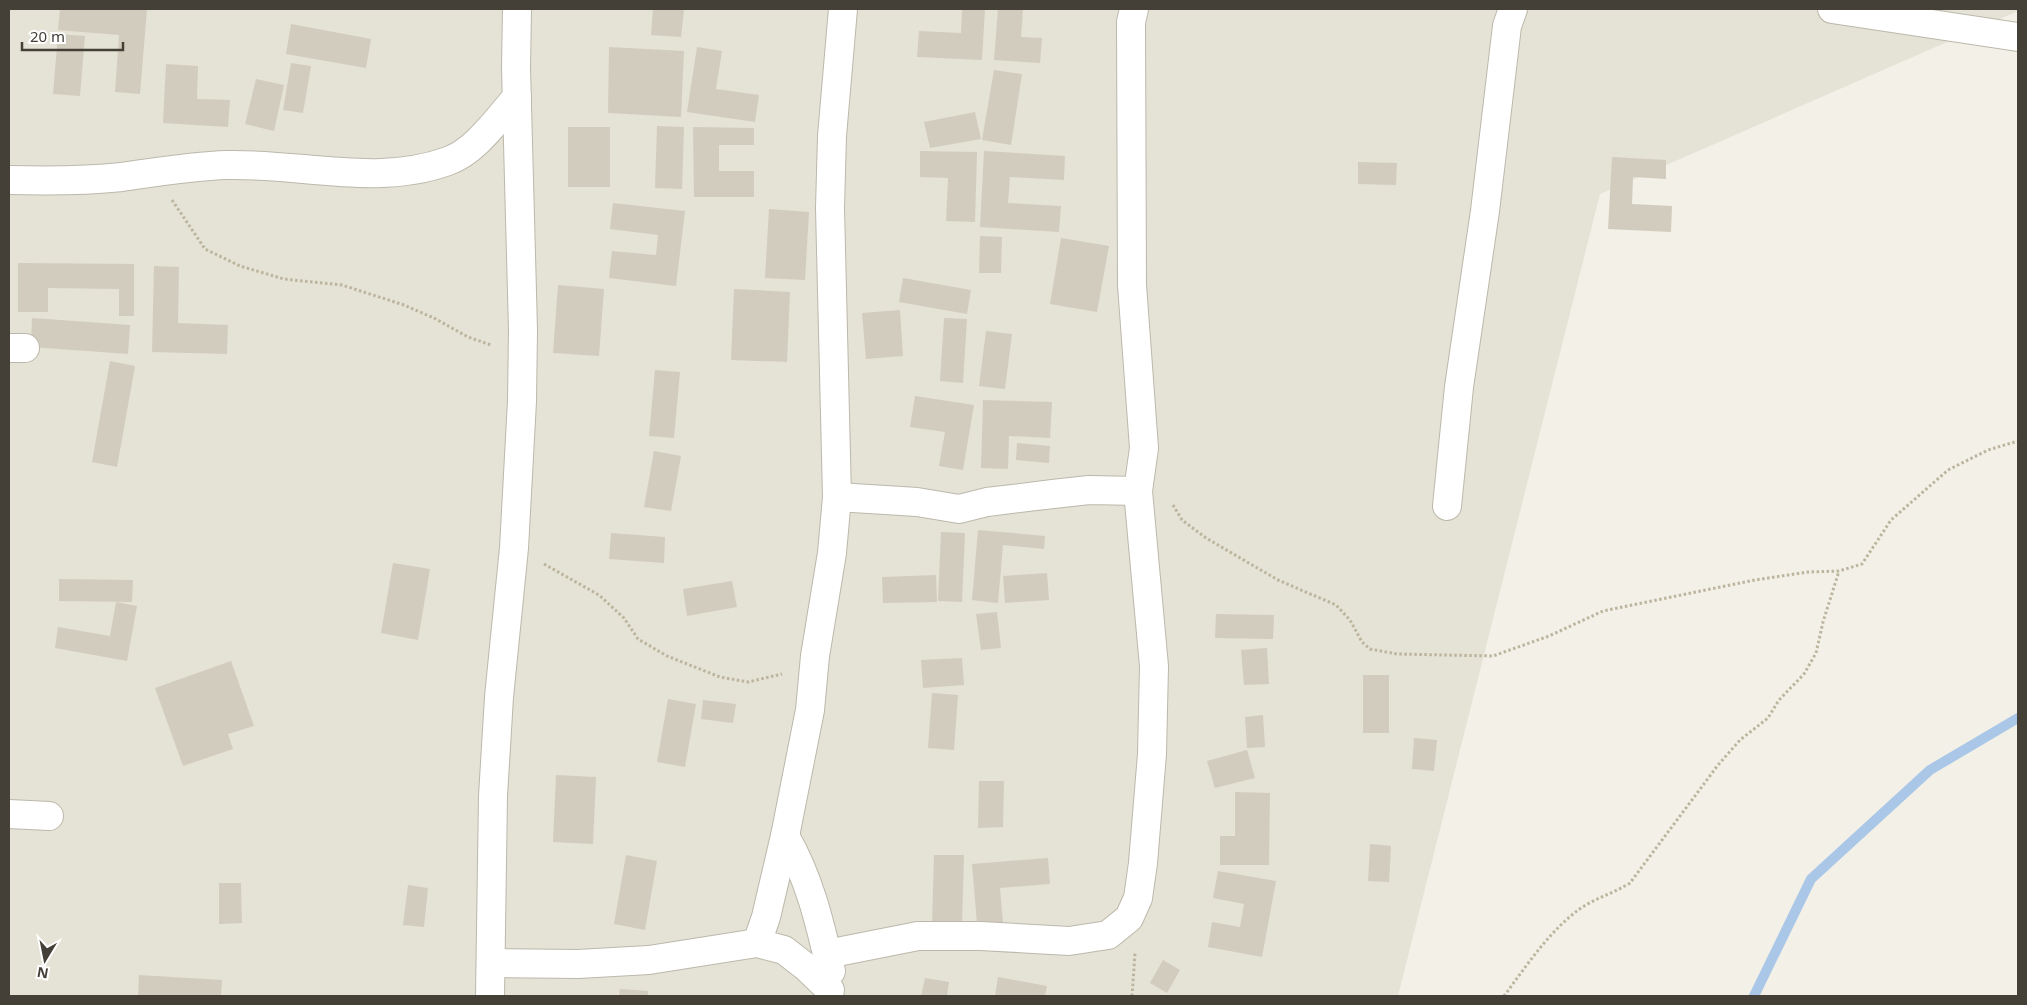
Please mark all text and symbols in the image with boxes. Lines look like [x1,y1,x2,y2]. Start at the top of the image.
scale bar [22,20,124,52]
text: 20 m [30,26,65,46]
north arrow [20,935,70,985]
text: N [35,963,50,984]

